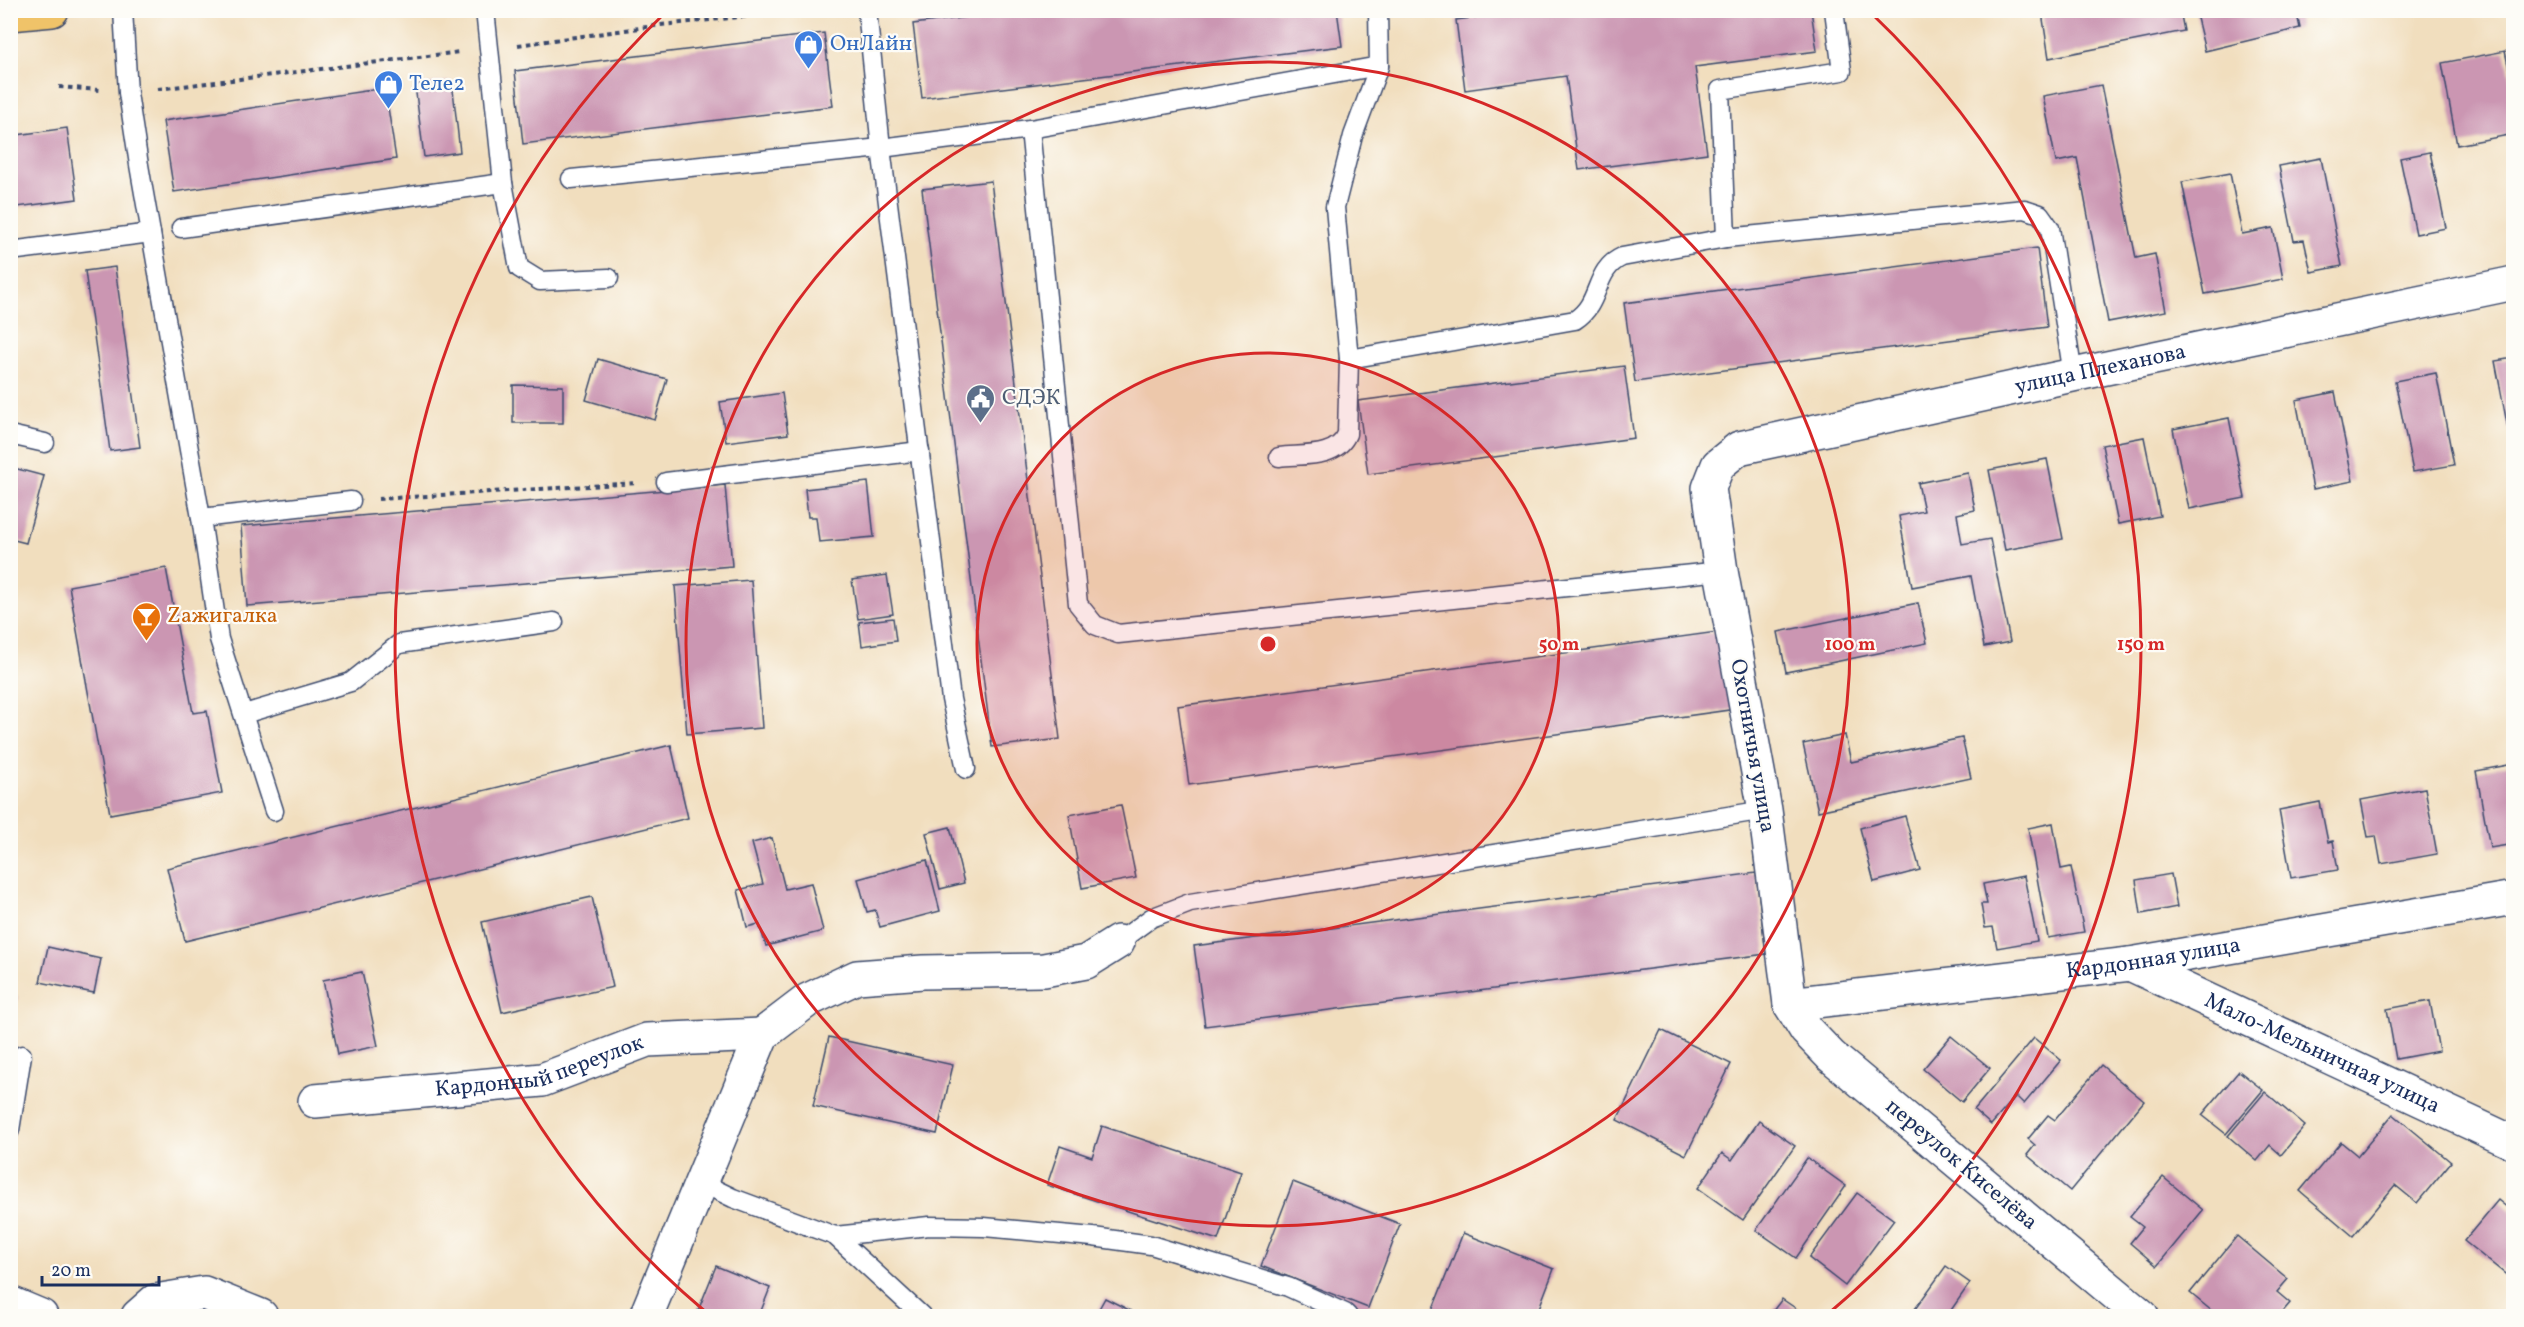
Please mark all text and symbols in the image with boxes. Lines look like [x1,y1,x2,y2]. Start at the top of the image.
shop icon: ОнЛайн [793,28,825,70]
place label: ОнЛайн [830,29,912,60]
shop icon: Теле2 [372,68,404,110]
place label: Теле2 [409,69,465,100]
street label: улица Плеханова [2012,336,2189,403]
public building icon: СДЭК [965,382,997,424]
place label: СДЭК [1002,383,1060,414]
bar icon: Zажигалка [130,600,162,642]
place label: Zажигалка [167,601,278,632]
text: 50 m [1539,633,1579,658]
text: 100 m [1825,633,1875,658]
text: 150 m [2117,633,2165,658]
centre of rings [1258,634,1278,654]
street label: Охотничья улица [1721,657,1783,835]
street label: Кардонная улица [2064,930,2243,987]
street label: Мало-Мельничная улица [2199,985,2445,1122]
street label: Кардонный переулок [434,1027,648,1105]
street label: переулок Киселёва [1878,1092,2044,1238]
scale bar [42,1249,159,1287]
text: 20 m [51,1259,91,1284]

